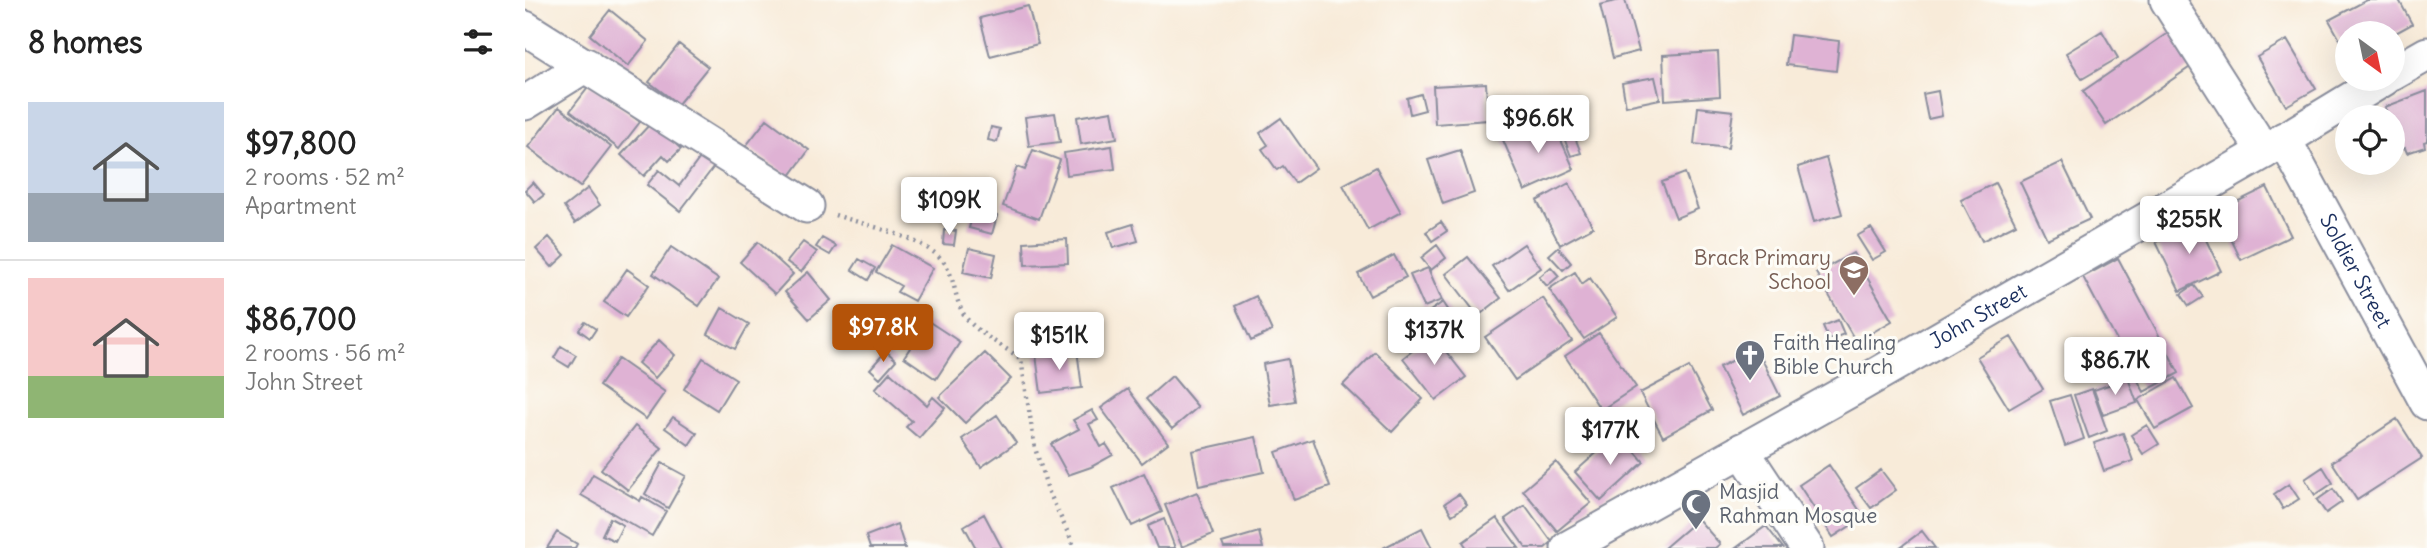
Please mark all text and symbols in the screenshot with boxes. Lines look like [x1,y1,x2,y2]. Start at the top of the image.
north arrow [2335,21,2405,91]
map controls [2335,21,2405,175]
text: 8 homes [28,23,143,61]
icon: filters [459,23,497,61]
pin: $96.6K [1481,96,1595,155]
text: $96.6K [1502,103,1574,132]
button: locate [2335,105,2405,175]
text: $97,800 [245,124,357,162]
icon: home [84,130,168,214]
text: 2 rooms · 52 m² [245,162,405,191]
pin: $109K [900,177,998,237]
text: $109K [917,185,981,214]
text: Apartment [245,191,357,220]
pin: $255K [2140,196,2238,256]
text: $255K [2156,204,2222,233]
street label: Soldier Street [2314,209,2398,333]
place label: Brack Primary School [1694,244,1831,295]
school or university icon: Brack Primary School [1837,253,1871,297]
street label: John Street [1924,277,2031,355]
text: $86,700 [245,300,357,338]
pin: $97.8K [826,304,940,364]
icon: home [84,306,168,390]
pin: $137K [1385,308,1483,367]
text: $97.8K [848,312,918,341]
pin: $151K [1010,312,1108,372]
text: $137K [1404,315,1464,344]
text: $151K [1030,320,1088,349]
place label: Faith Healing Bible Church [1773,329,1896,380]
text: 2 rooms · 56 m² [245,338,406,367]
church icon: Faith Healing Bible Church [1733,338,1767,382]
pin: $86.7K [2058,338,2172,397]
text: $86.7K [2080,345,2150,374]
text: John Street [245,367,363,396]
pin: $177K [1561,407,1659,467]
text: $177K [1581,415,1639,444]
place label: Masjid Rahman Mosque [1719,478,1877,529]
mosque icon: Masjid Rahman Mosque [1679,487,1713,531]

